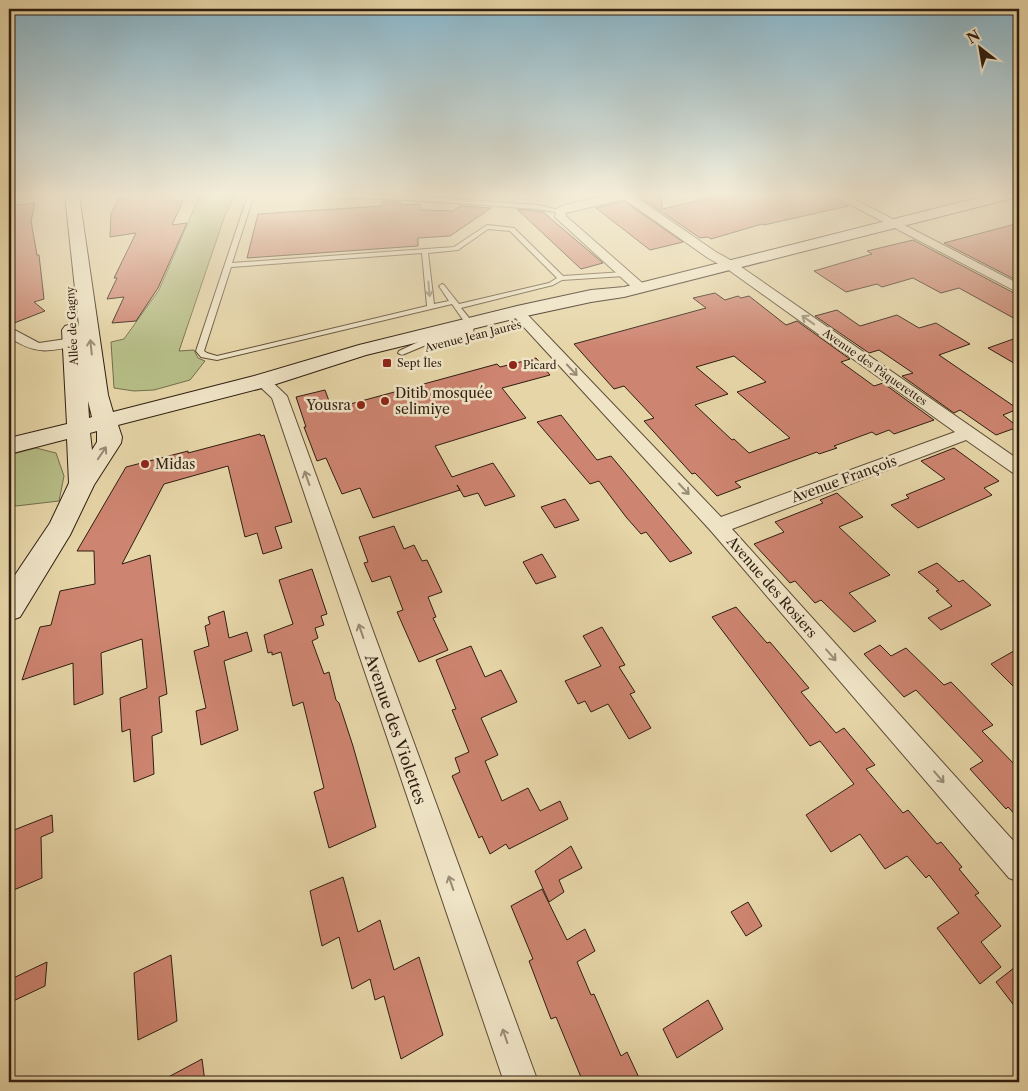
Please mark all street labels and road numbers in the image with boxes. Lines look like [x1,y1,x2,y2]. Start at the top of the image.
street label: Allée de Gagny [63,285,81,367]
street label: Avenue Jean Jaurès [422,317,523,355]
street label: Avenue des Pâquerettes [819,325,930,409]
street label: Avenue François [788,452,899,507]
street label: Avenue des Rosiers [722,532,821,641]
street label: Avenue des Violettes [361,650,431,807]

